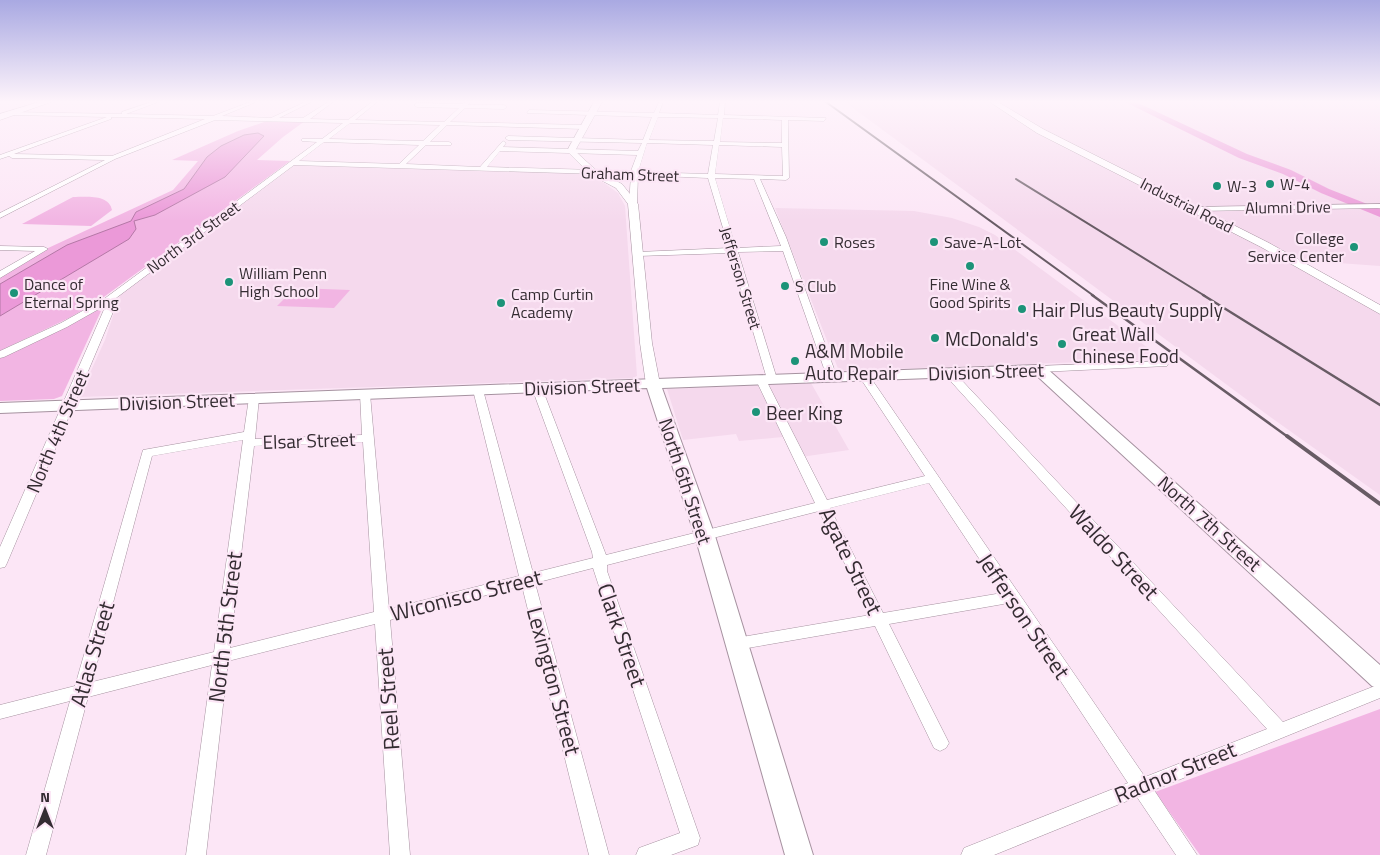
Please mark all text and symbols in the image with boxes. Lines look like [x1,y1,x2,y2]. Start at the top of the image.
street label: Graham Street [581,160,680,188]
street label: Industrial Road [1136,171,1238,239]
place label: W-4 [1280,172,1310,196]
place label: W-3 [1227,174,1257,198]
marker: W-4 [1264,178,1276,190]
marker: W-3 [1211,180,1223,192]
street label: Alumni Drive [1245,194,1331,220]
street label: North 3rd Street [141,195,245,279]
street label: Jefferson Street [714,224,768,333]
place label: College Service Center [1248,226,1344,268]
place label: Roses [834,230,875,254]
place label: Save-A-Lot [944,230,1021,254]
marker: Roses [818,236,830,248]
marker: Save-A-Lot [928,236,940,248]
marker: College Service Center [1348,241,1360,253]
marker: Fine Wine & Good Spirits [964,260,976,272]
place label: William Penn High School [239,261,327,303]
place label: Dance of Eternal Spring [24,272,119,314]
place label: Fine Wine & Good Spirits [929,272,1011,314]
place label: S Club [795,274,837,298]
marker: William Penn High School [223,276,235,288]
marker: S Club [779,280,791,292]
place label: Camp Curtin Academy [511,282,593,324]
marker: Dance of Eternal Spring [8,287,20,299]
place label: Hair Plus Beauty Supply [1032,295,1223,324]
marker: Camp Curtin Academy [495,297,507,309]
marker: Hair Plus Beauty Supply [1016,303,1028,315]
place label: Great Wall Chinese Food [1072,319,1179,370]
place label: McDonald's [945,324,1038,353]
marker: McDonald's [929,332,941,344]
place label: A&M Mobile Auto Repair [805,336,904,387]
marker: Great Wall Chinese Food [1056,338,1068,350]
street label: Division Street [927,354,1045,388]
marker: A&M Mobile Auto Repair [789,355,801,367]
street label: North 4th Street [18,365,96,497]
street label: Division Street [523,369,641,403]
street label: Division Street [118,384,236,418]
place label: Beer King [766,398,843,427]
marker: Beer King [750,406,762,418]
street label: North 6th Street [652,414,720,548]
street label: Elsar Street [262,424,356,456]
street label: North 7th Street [1152,468,1269,578]
street label: Waldo Street [1061,496,1168,608]
street label: Agate Street [810,502,892,621]
street label: Jefferson Street [969,546,1079,686]
street label: North 5th Street [199,549,251,704]
street label: Wiconisco Street [387,560,546,630]
street label: Clark Street [588,579,656,692]
street label: Atlas Street [61,597,123,711]
street label: Lexington Street [518,603,590,759]
street label: Reel Street [367,647,409,751]
street label: Radnor Street [1109,732,1241,812]
north arrow [20,785,70,835]
text: N [40,786,50,807]

